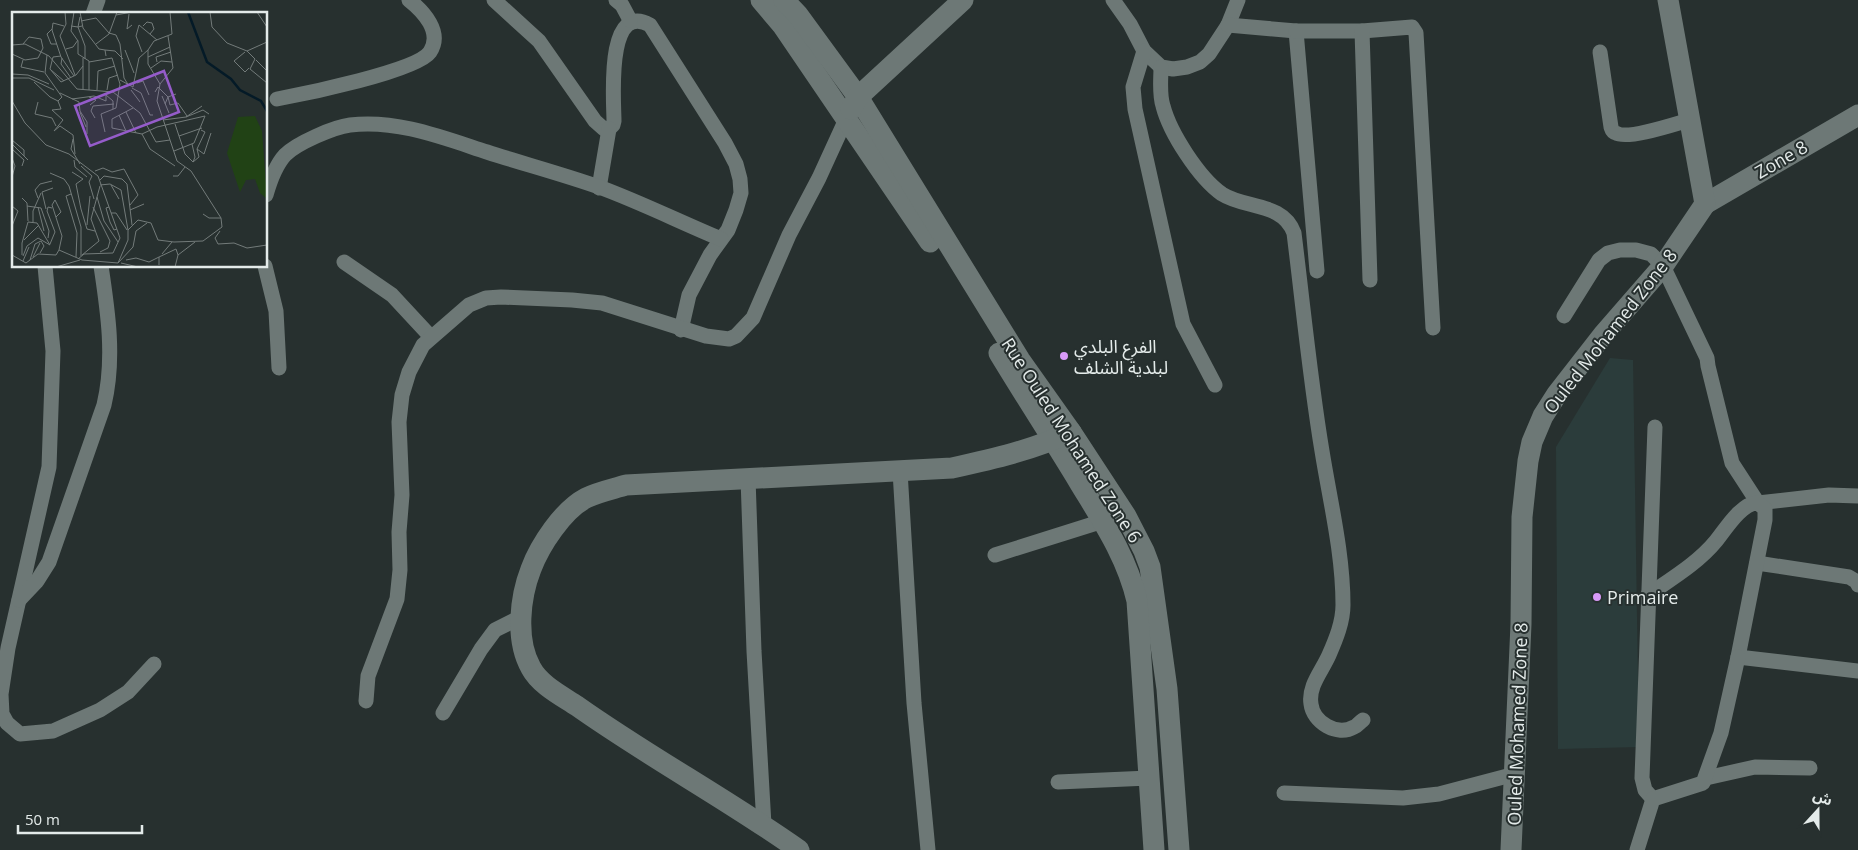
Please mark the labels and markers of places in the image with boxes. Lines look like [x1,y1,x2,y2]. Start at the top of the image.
place label: الفرع البلدي لبلدية الشلف [1074,334,1168,379]
marker: الفرع البلدي لبلدية الشلف [1058,350,1070,362]
place label: Primaire [1607,585,1678,609]
marker: Primaire [1591,591,1603,603]

